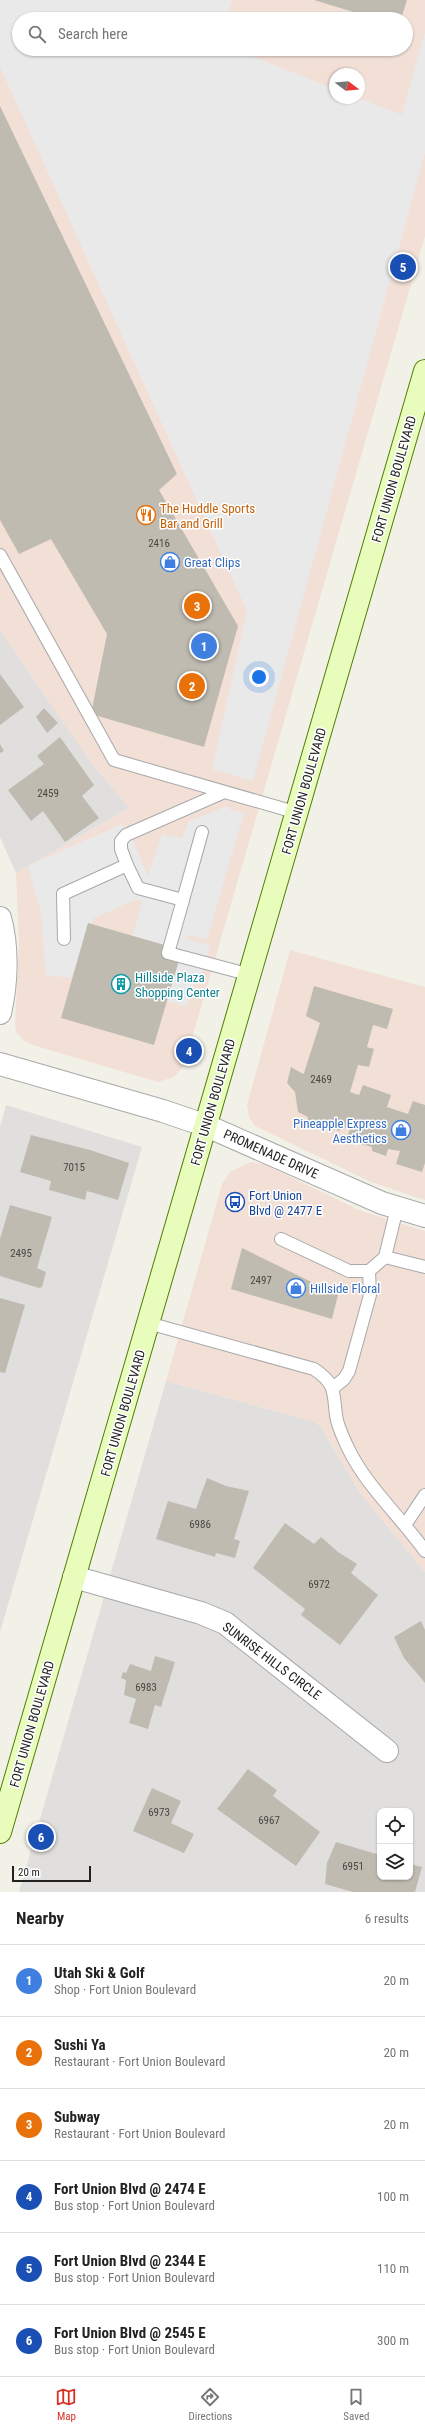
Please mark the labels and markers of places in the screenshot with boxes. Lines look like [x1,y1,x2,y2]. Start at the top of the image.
pin: 5 [390,252,416,282]
place label: The Huddle Sports Bar and Grill [160,501,255,531]
restaurant icon: The Huddle Sports Bar and Grill [135,504,157,526]
shop icon: Great Clips [159,551,181,573]
place label: Great Clips [184,555,240,570]
pin: 3 [184,591,210,621]
pin: 1 [191,631,217,661]
pin: 2 [179,671,205,701]
place label: Hillside Plaza Shopping Center [135,970,220,1000]
building icon: Hillside Plaza Shopping Center [110,973,132,995]
pin: 4 [176,1036,202,1066]
place label: Pineapple Express Aesthetics [293,1116,387,1146]
shop icon: Pineapple Express Aesthetics [390,1119,412,1141]
place label: Fort Union Blvd @ 2477 E [249,1188,322,1218]
bus stop icon: Fort Union Blvd @ 2477 E [224,1191,246,1213]
shop icon: Hillside Floral [285,1277,307,1299]
place label: Hillside Floral [310,1281,380,1296]
pin: 6 [28,1822,54,1852]

